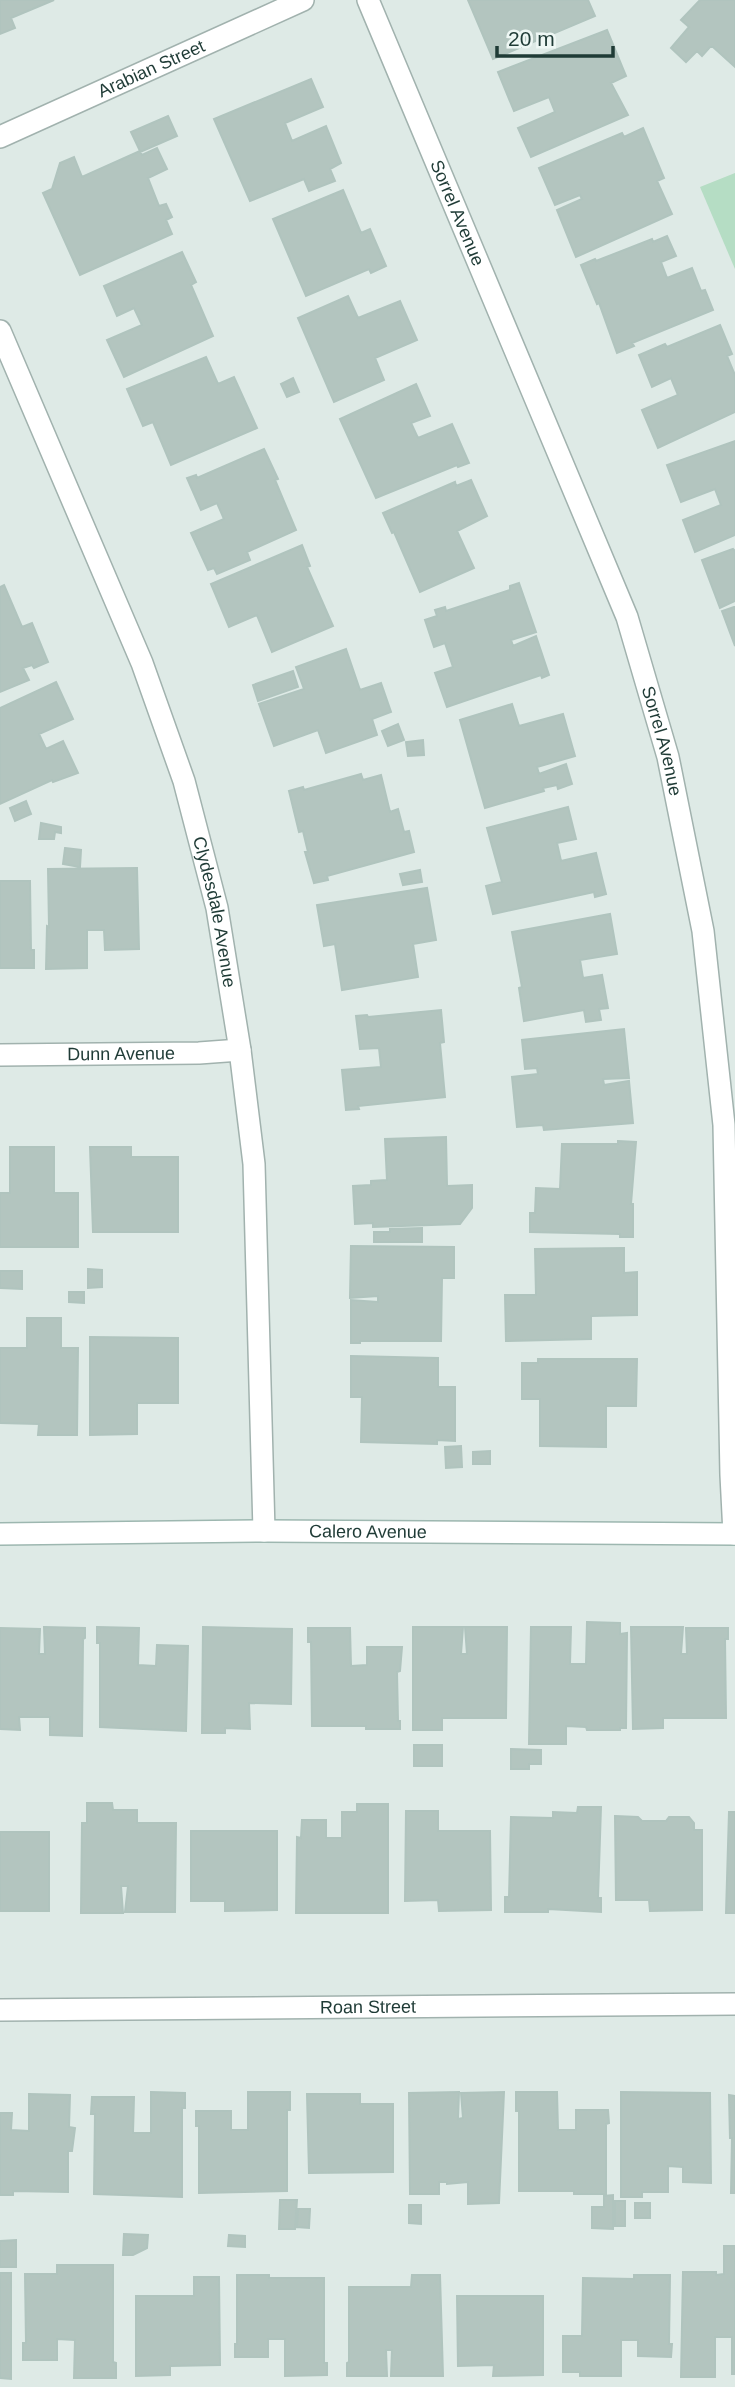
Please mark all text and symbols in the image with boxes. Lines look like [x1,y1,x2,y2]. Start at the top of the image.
scale bar [497,14,612,58]
text: 20 m [508,27,555,50]
street label: Arabian Street [95,36,208,101]
street label: Sorrel Avenue [426,157,488,269]
street label: Sorrel Avenue [638,684,686,798]
street label: Clydesdale Avenue [189,834,240,989]
street label: Dunn Avenue [67,1043,175,1064]
street label: Calero Avenue [309,1521,427,1542]
street label: Roan Street [320,1997,416,2017]

